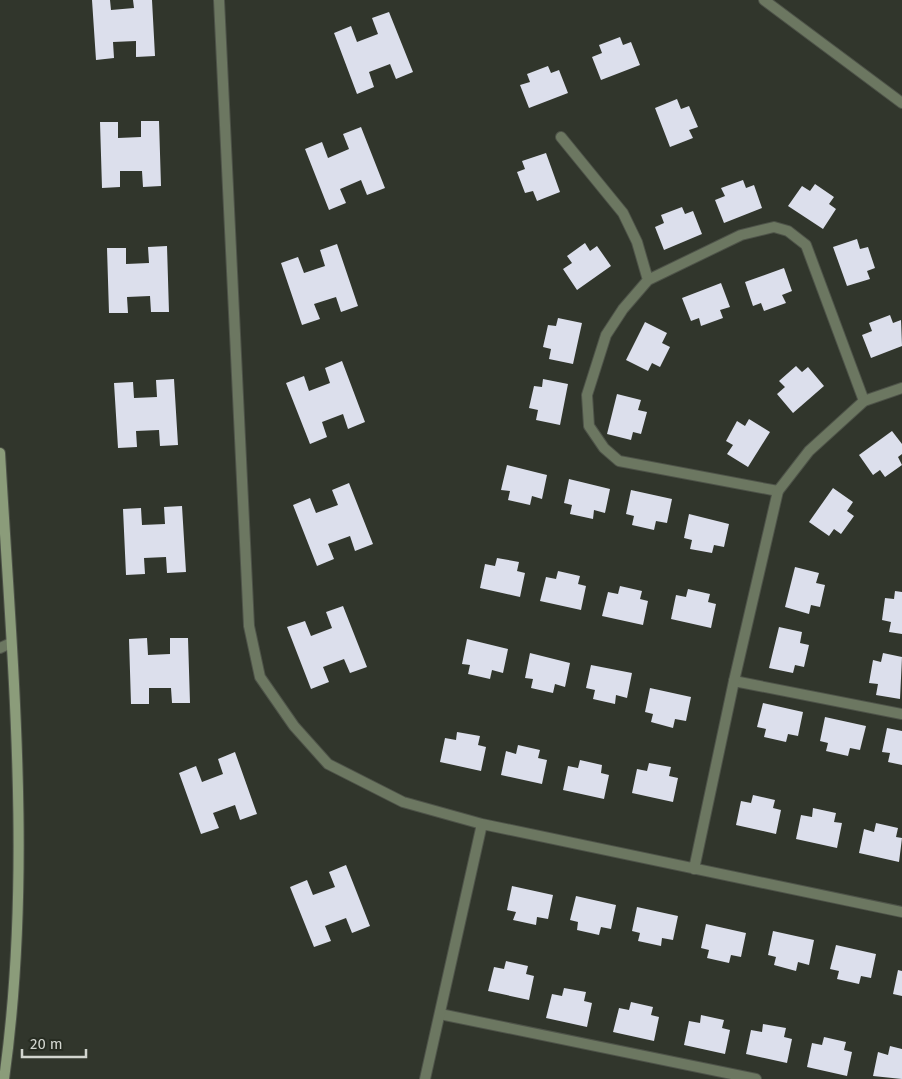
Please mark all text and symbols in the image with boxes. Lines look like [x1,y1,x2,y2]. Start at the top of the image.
scale bar [22,1026,86,1058]
text: 20 m [30,1035,63,1053]

